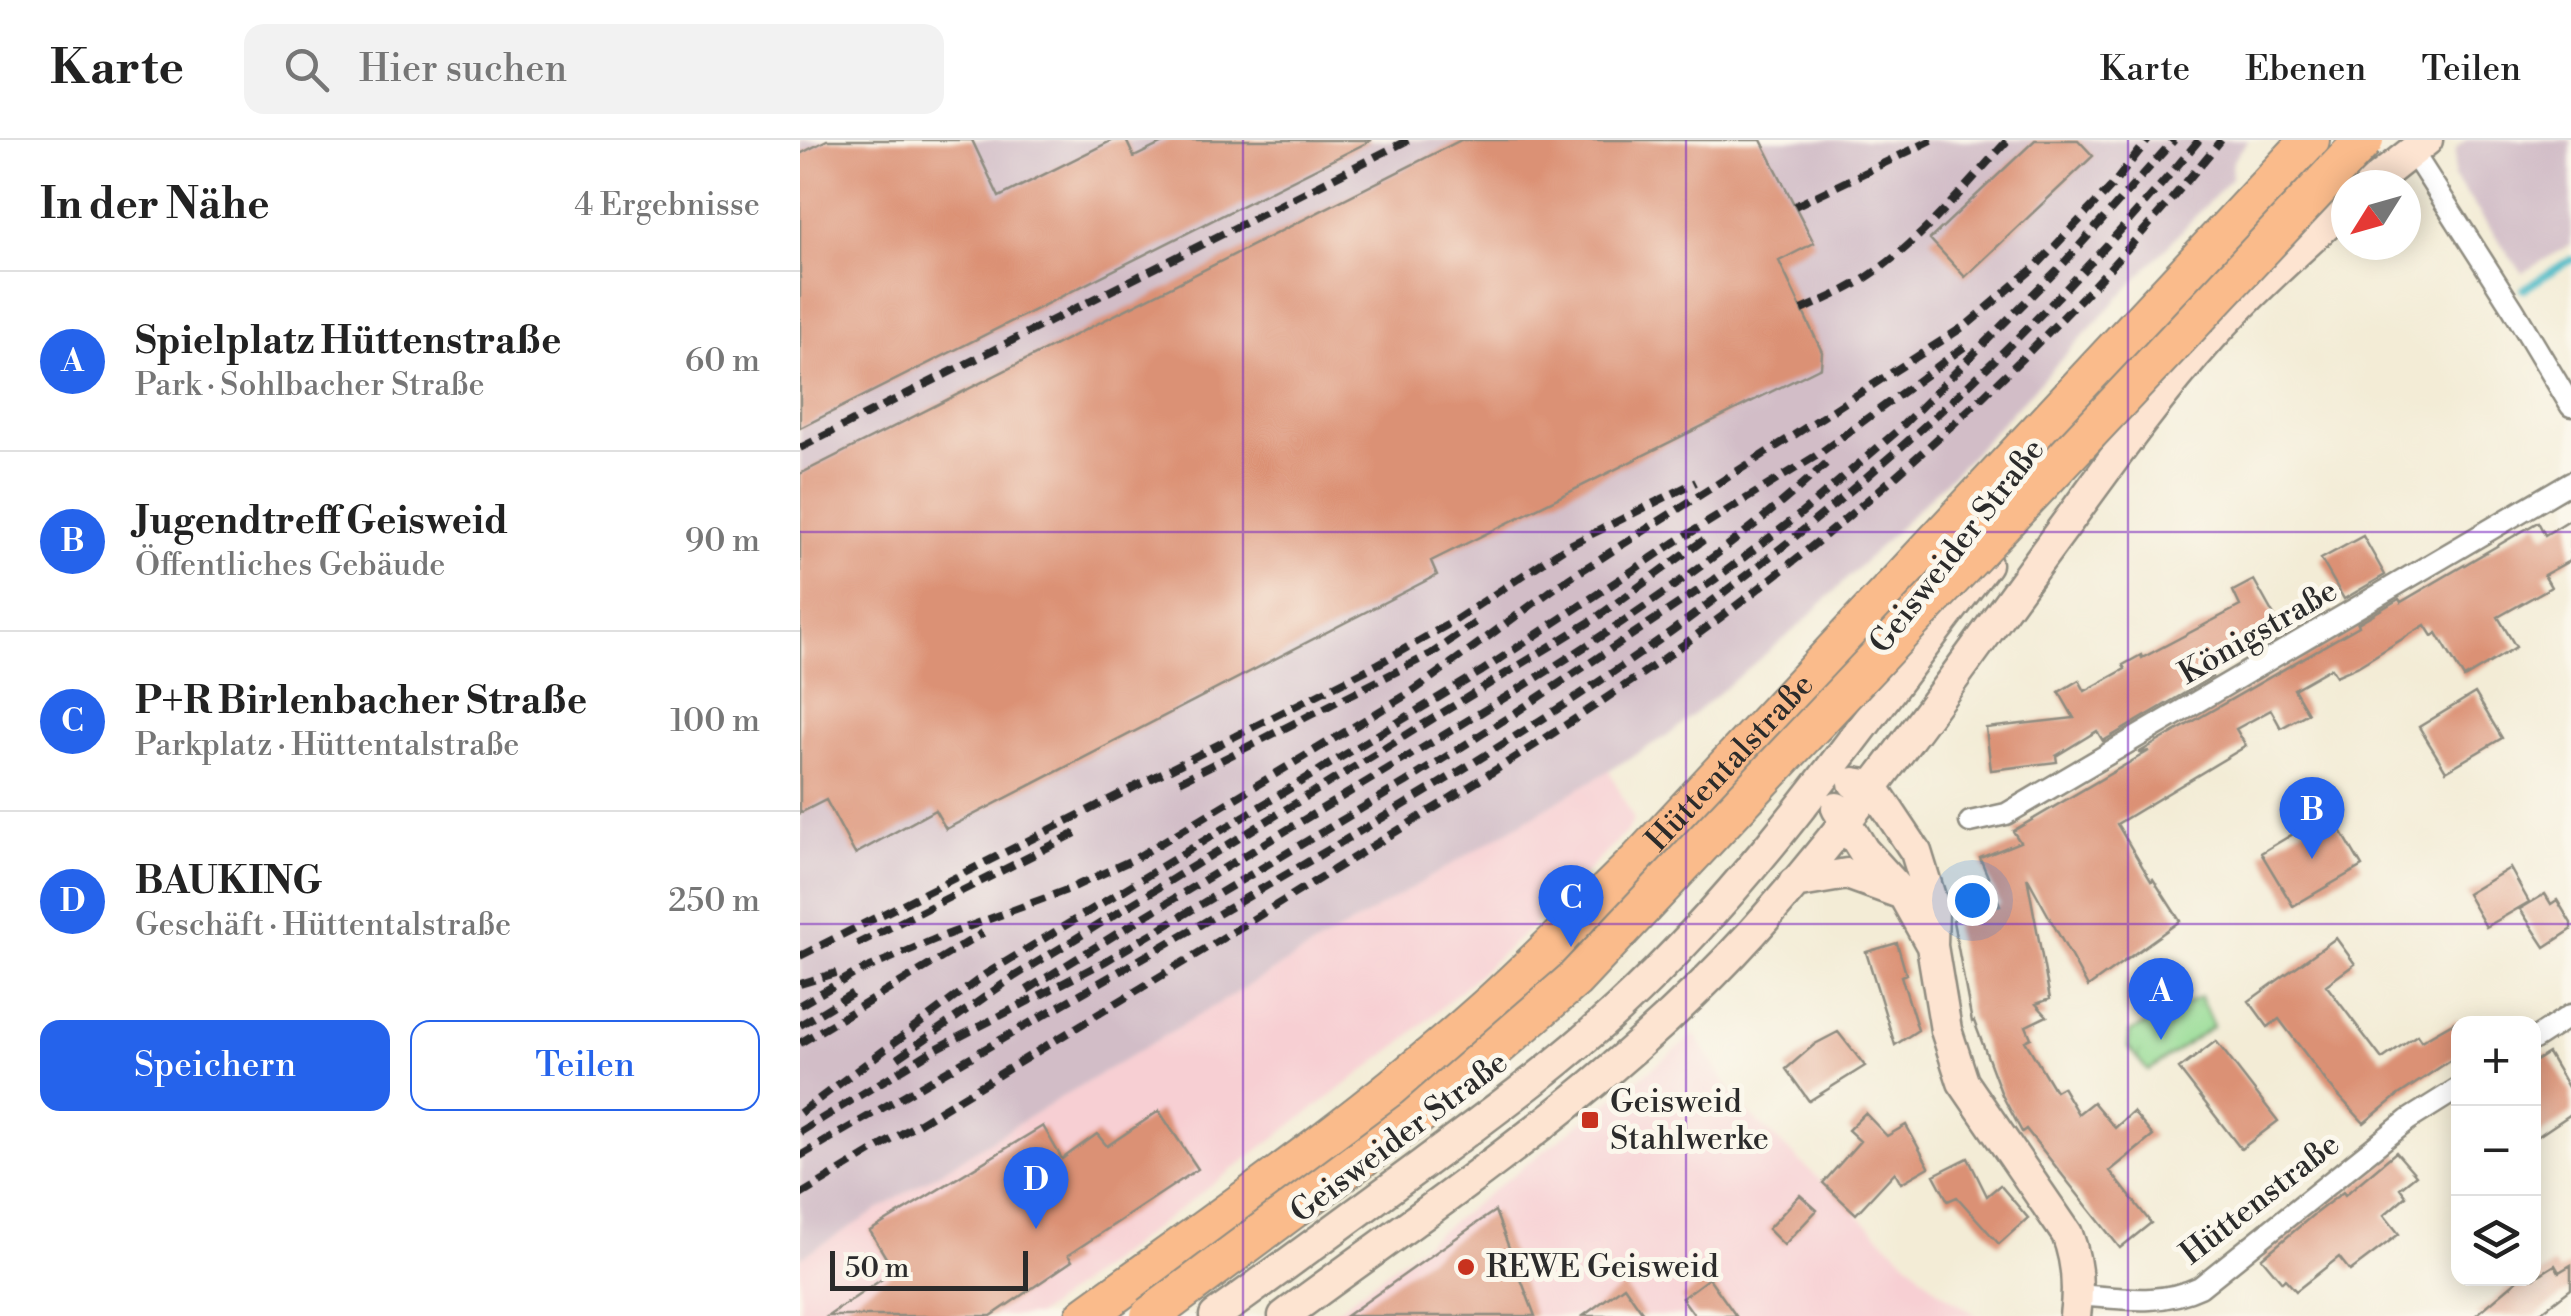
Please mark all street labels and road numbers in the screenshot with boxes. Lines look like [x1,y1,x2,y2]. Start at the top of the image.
street label: Geisweider Straße [1861,430,2053,662]
street label: Königstraße [2171,570,2345,694]
street label: Hüttentalstraße [1637,665,1822,860]
street label: Geisweider Straße [1282,1042,1516,1232]
street label: Hüttenstraße [2172,1124,2348,1274]

